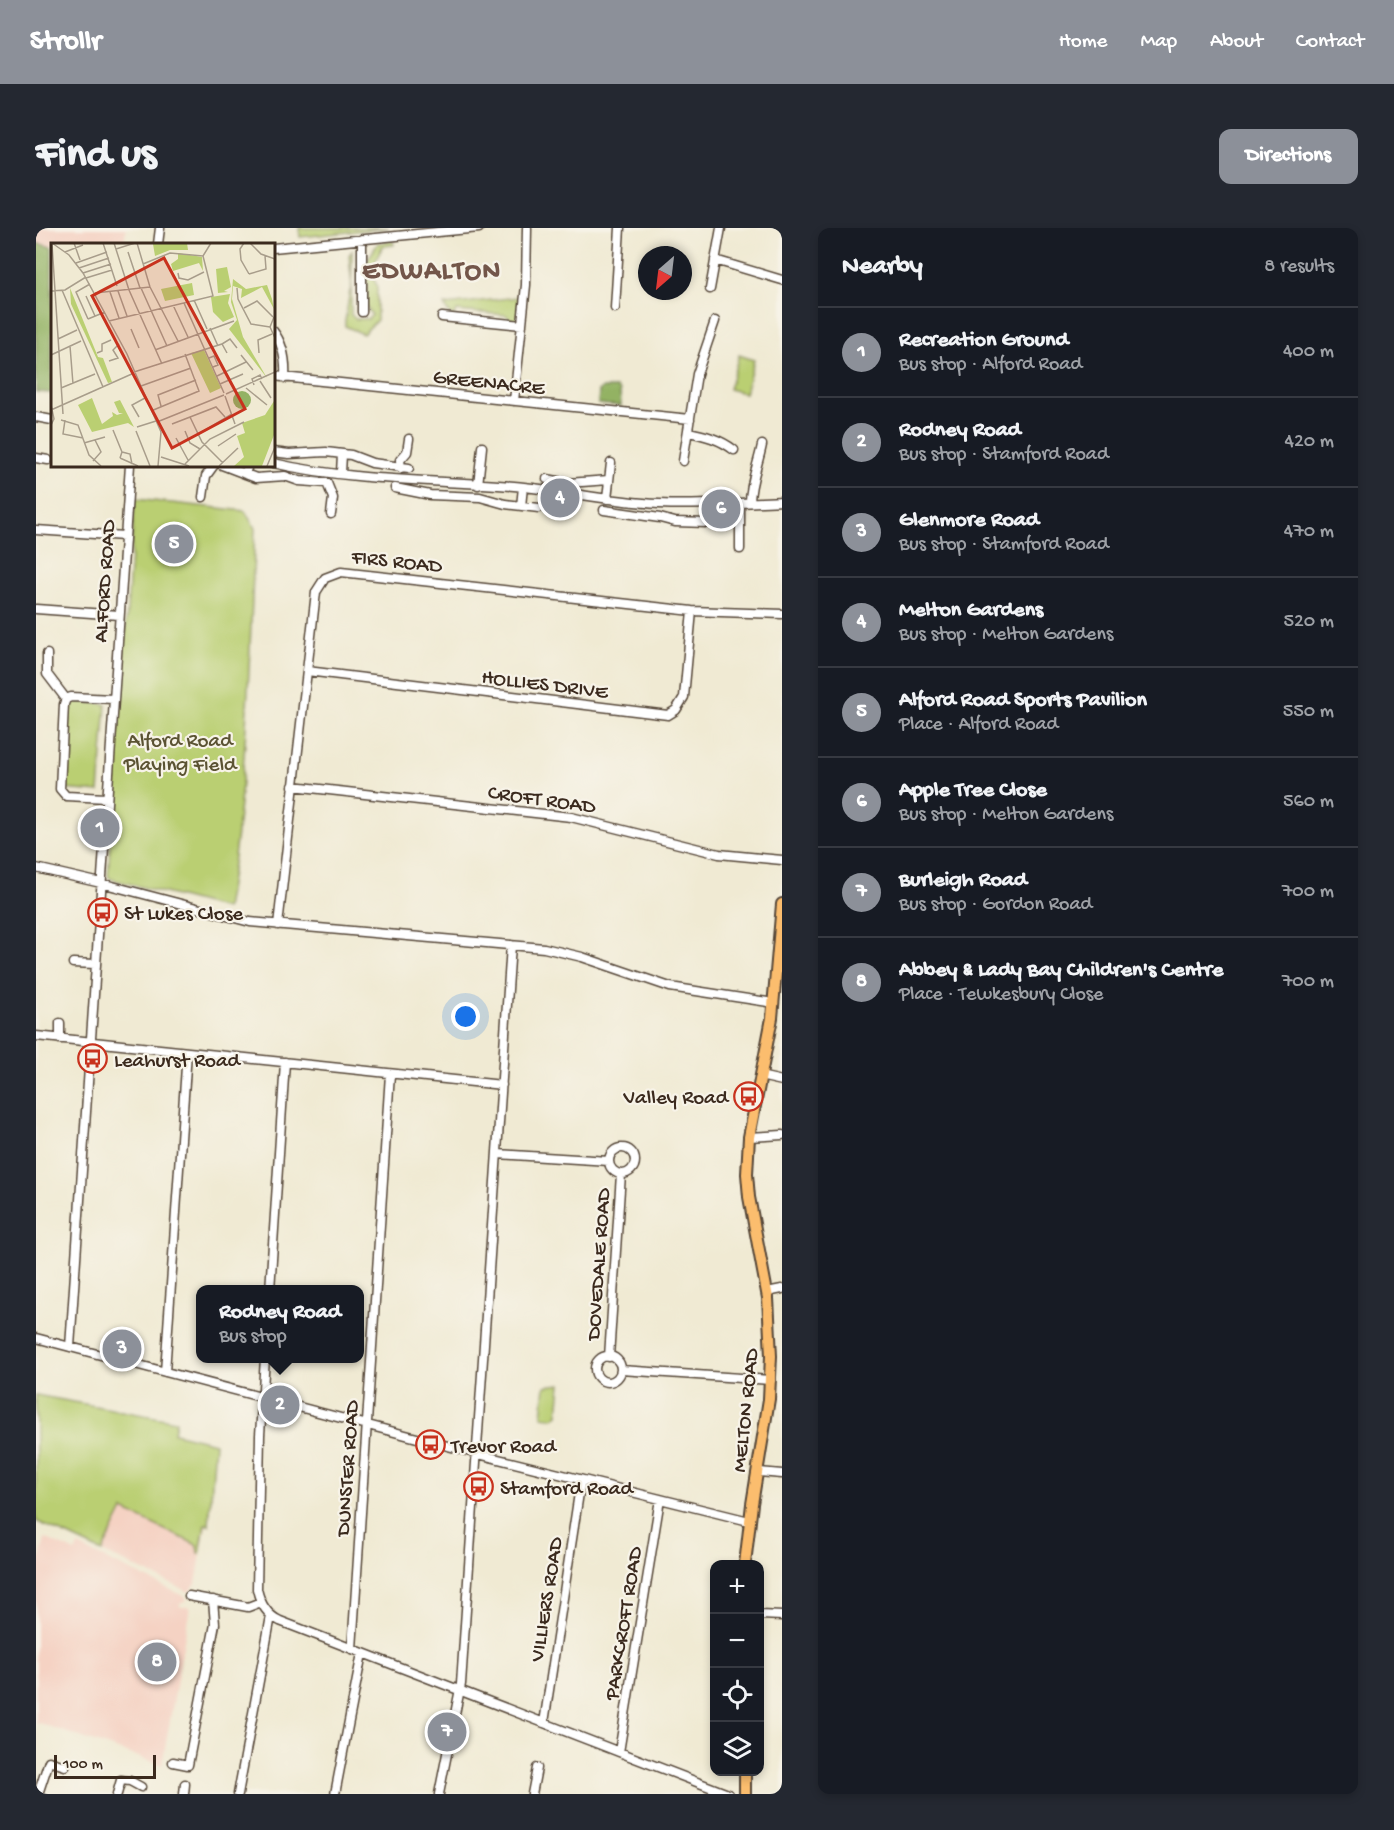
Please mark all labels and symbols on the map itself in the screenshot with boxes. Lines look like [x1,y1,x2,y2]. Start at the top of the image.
inset map [51,243,274,466]
north arrow [638,246,692,300]
district label: EDWALTON [362,257,502,289]
street label: GREENACRE [432,366,547,403]
pin: 4 [540,476,580,520]
pin: 6 [702,486,740,532]
street label: ALFORD ROAD [90,519,123,643]
pin: 5 [154,522,194,566]
street label: FIRS ROAD [349,546,444,581]
street label: HOLLIES DRIVE [480,666,610,707]
park label: Alford Road Playing Field [123,730,238,779]
street label: CROFT ROAD [486,782,597,821]
pin: 1 [80,806,120,850]
bus stop icon: St Lukes Close [87,896,119,928]
place label: St Lukes Close [124,903,244,928]
your location [451,1002,480,1031]
bus stop icon: Leahurst Road [77,1043,109,1075]
place label: Leahurst Road [114,1050,242,1075]
bus stop icon: Valley Road [733,1080,765,1112]
place label: Valley Road [622,1087,730,1112]
street label: DOVEDALE ROAD [583,1187,618,1343]
pin: 3 [102,1326,142,1372]
street label: MELTON ROAD [729,1347,766,1474]
pin: 2 [260,1382,300,1428]
street label: DUNSTER ROAD [332,1399,367,1539]
bus stop icon: Trevor Road [414,1429,446,1461]
place label: Trevor Road [450,1436,557,1461]
bus stop icon: Stamford Road [463,1471,495,1503]
place label: Stamford Road [500,1478,634,1503]
street label: VILLIERS ROAD [526,1535,571,1665]
street label: PARKCROFT ROAD [601,1545,650,1703]
pin: 8 [138,1640,176,1684]
pin: 7 [428,1710,466,1754]
scale bar [54,1752,156,1780]

